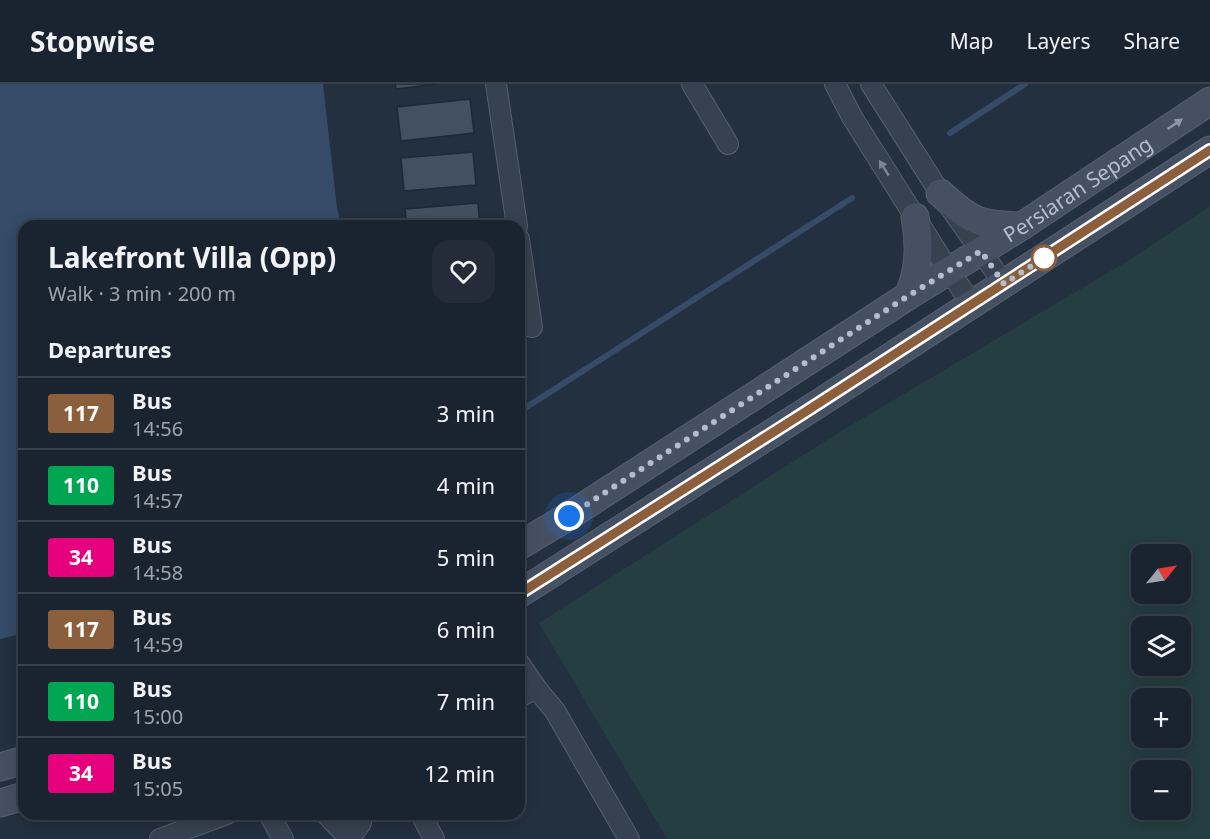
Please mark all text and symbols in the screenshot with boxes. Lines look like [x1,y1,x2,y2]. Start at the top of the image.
text: Stopwise [30,22,155,60]
text: Map [950,27,994,55]
text: Layers [1027,27,1091,55]
text: Share [1124,27,1180,55]
one-way arrow [1167,118,1183,130]
street label: Persiaran Sepang [998,129,1157,248]
one-way arrow [879,160,890,176]
text: Lakefront Villa (Opp) [48,238,336,276]
button: heart [432,240,495,303]
unlabelled marker [1031,245,1057,271]
text: Walk · 3 min · 200 m [48,280,236,307]
text: Departures [48,334,172,364]
text: Bus [132,385,172,415]
text: 3 min [437,398,495,428]
text: 117 [63,399,99,427]
text: 14:56 [132,415,183,442]
text: Bus [132,457,172,487]
text: 4 min [437,470,495,500]
text: 110 [63,471,99,499]
text: 14:57 [132,487,183,514]
your location [554,501,584,531]
text: Bus [132,529,172,559]
text: 5 min [437,542,495,572]
text: 34 [69,543,93,571]
north arrow [1131,544,1191,604]
map controls [1131,544,1191,820]
text: 14:58 [132,559,183,586]
text: Bus [132,601,172,631]
text: 6 min [437,614,495,644]
text: 117 [63,615,99,643]
button: layers [1131,616,1191,676]
text: 14:59 [132,631,183,658]
text: Bus [132,673,172,703]
text: 7 min [437,686,495,716]
text: 110 [63,687,99,715]
button: + [1131,688,1191,748]
text: 15:00 [132,703,183,730]
text: Bus [132,745,172,775]
text: 12 min [424,758,495,788]
text: 34 [69,759,93,787]
button: − [1131,760,1191,820]
text: 15:05 [132,775,183,802]

